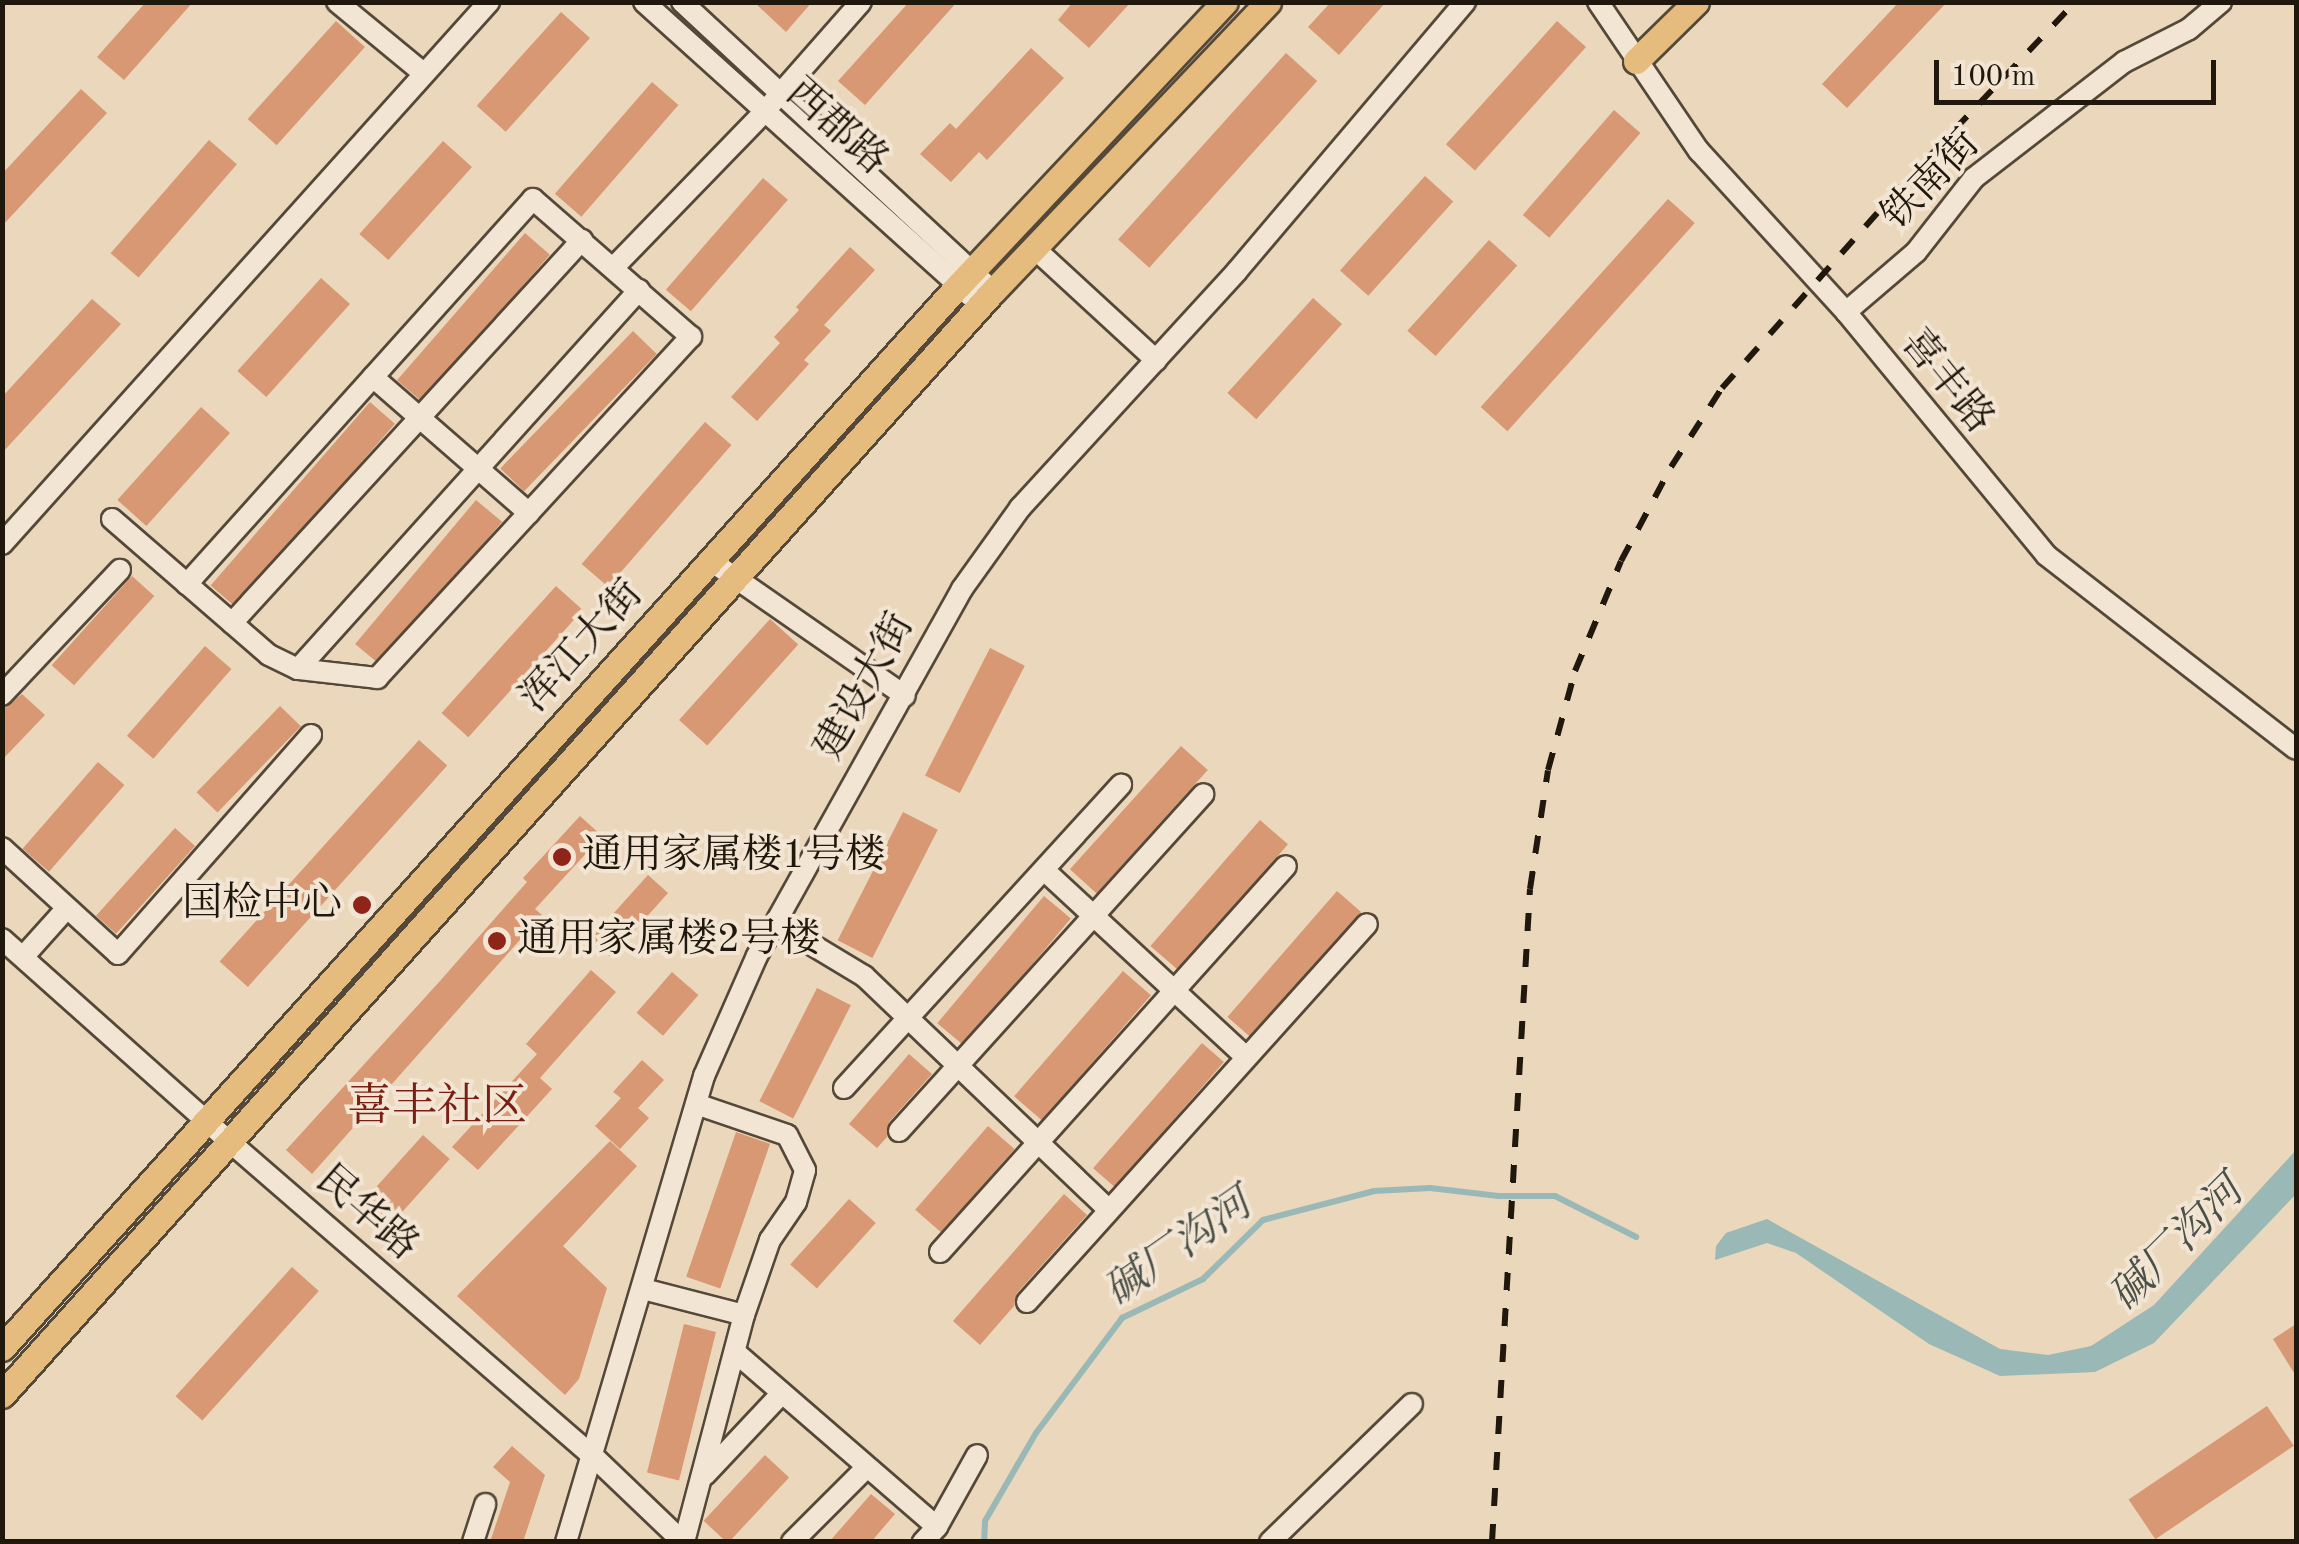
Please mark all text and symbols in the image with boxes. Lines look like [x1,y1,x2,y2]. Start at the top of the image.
scale bar [1939,40,2222,102]
text: 100 m [1951,62,2035,92]
street label: 西郡路 [775,70,897,186]
street label: 铁南街 [1873,121,1991,241]
street label: 喜丰路 [1890,320,2002,444]
street label: 浑江大街 [512,571,654,723]
street label: 建设大街 [806,605,926,769]
place label: 通用家属楼1号楼 [582,833,885,881]
marker: 通用家属楼1号楼 [551,846,573,868]
place label: 国检中心 [182,881,342,929]
marker: 国检中心 [351,894,373,916]
place label: 通用家属楼2号楼 [517,917,820,965]
marker: 通用家属楼2号楼 [486,930,508,952]
district label: 喜丰社区 [347,1082,527,1136]
street label: 民华路 [305,1157,427,1271]
water label: 碱厂沟河 [2101,1168,2255,1322]
water label: 碱厂沟河 [1096,1180,1262,1318]

